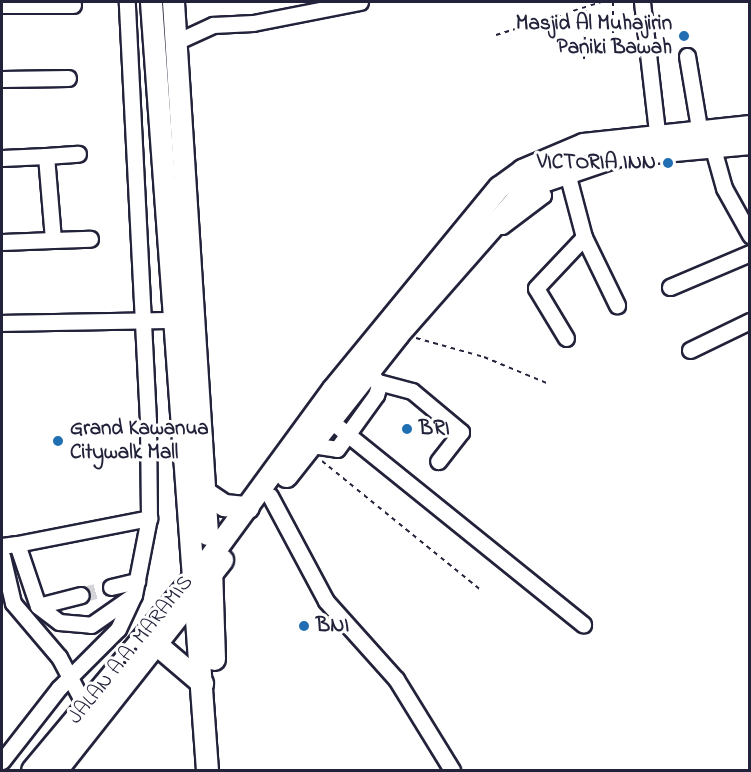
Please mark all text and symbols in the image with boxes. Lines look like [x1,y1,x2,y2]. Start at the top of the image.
place label: Masjid Al Muhajirin Paniki Bawah [516,11,672,61]
marker: Masjid Al Muhajirin Paniki Bawah [677,29,691,43]
place label: VICTORIA INN [537,150,656,176]
marker: VICTORIA INN [661,156,675,170]
place label: Grand Kawanua Citywalk Mall [70,416,209,466]
place label: BRI [419,416,450,442]
marker: BRI [400,422,414,436]
marker: Grand Kawanua Citywalk Mall [51,434,65,448]
street label: JALAN A.A. MARAMIS [63,570,199,730]
place label: BNI [316,613,349,639]
marker: BNI [297,619,311,633]

